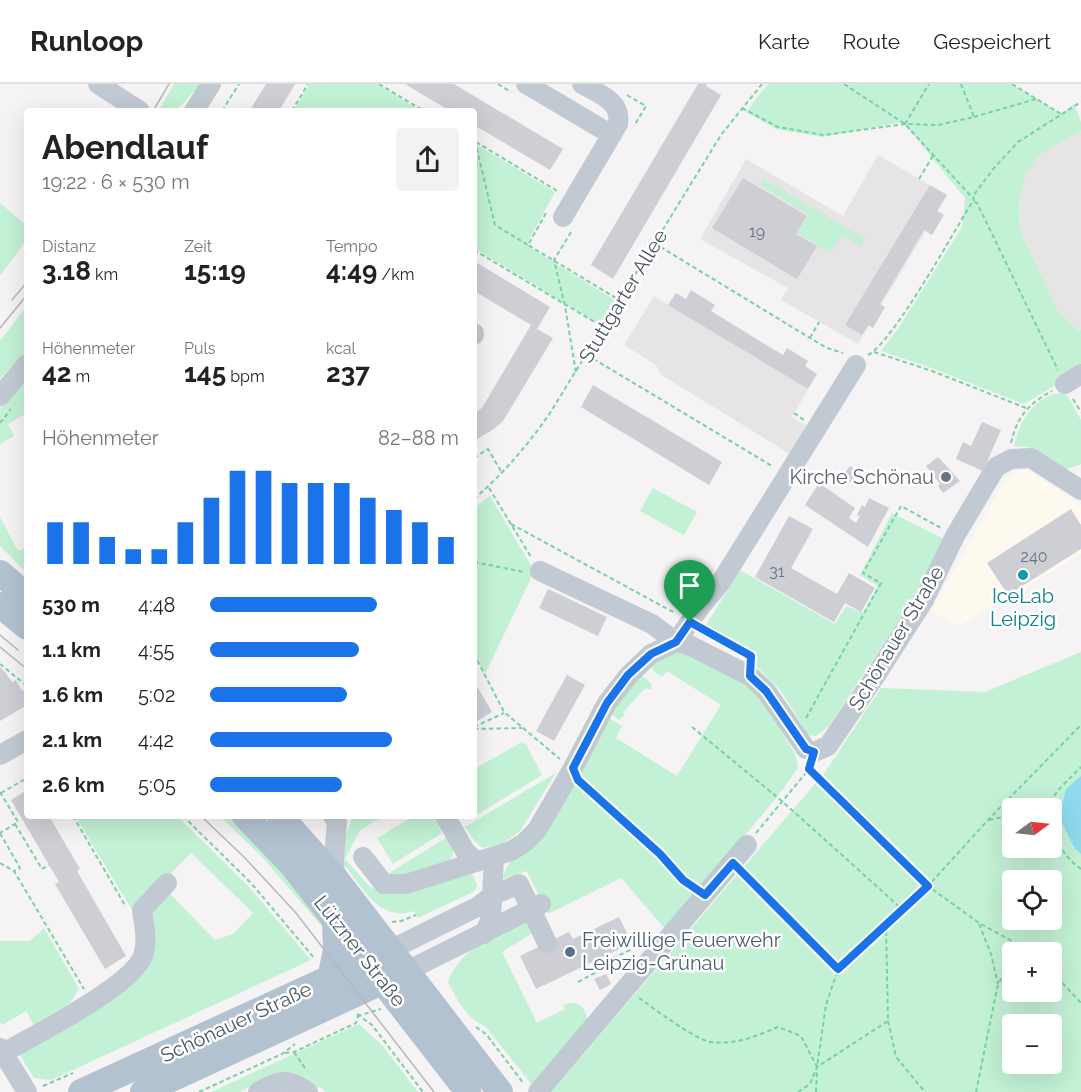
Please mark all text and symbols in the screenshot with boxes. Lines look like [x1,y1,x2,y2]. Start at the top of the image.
text: Runloop [30,25,143,58]
text: Karte [758,29,810,54]
text: Route [843,29,900,54]
text: Gespeichert [933,29,1051,54]
text: Abendlauf [42,128,208,167]
button: share [396,128,459,191]
text: 19:22 · 6 × 530 m [42,170,190,194]
house number: 19 [749,222,765,241]
street label: Stuttgarter Allee [574,225,672,367]
text: Distanz [42,237,96,256]
text: Zeit [184,237,212,256]
text: Tempo [326,237,377,256]
text: 3.18 [42,256,91,286]
text: 15:19 [184,256,246,286]
text: 4:49 [326,256,377,286]
text: km [91,265,118,284]
text: /km [377,265,414,284]
text: Höhenmeter [42,339,136,358]
text: Puls [184,339,216,358]
text: kcal [326,339,356,358]
text: 42 [42,358,72,388]
text: 145 [184,358,226,388]
text: 237 [326,358,370,388]
text: m [72,367,90,386]
text: bpm [226,367,265,386]
text: Höhenmeter [42,426,159,450]
text: 82–88 m [378,426,459,450]
place label: Kirche Schönau [789,465,934,489]
marker: Kirche Schönau [939,470,953,484]
house number: 240 [1021,547,1047,566]
pin [664,560,715,622]
street label: Schönauer Straße [844,561,949,714]
house number: 31 [769,562,785,581]
marker: IceLab Leipzig [1016,568,1030,582]
icon: arrive [673,569,706,602]
place label: IceLab Leipzig [990,584,1056,631]
text: 530 m [42,593,100,617]
text: 4:48 [138,593,175,617]
text: 1.1 km [42,638,101,662]
text: 4:55 [138,638,174,662]
text: 1.6 km [42,683,103,707]
text: 5:02 [138,683,175,707]
text: 2.1 km [42,728,102,752]
text: 4:42 [138,728,174,752]
text: 2.6 km [42,773,105,797]
text: 5:05 [138,773,176,797]
north arrow [1002,798,1062,858]
map controls [1002,798,1062,1074]
button: locate [1002,870,1062,930]
street label: Lützner Straße [309,891,411,1012]
place label: Freiwillige Feuerwehr Leipzig-Grünau [582,928,781,975]
button: + [1002,942,1062,1002]
marker: Freiwillige Feuerwehr Leipzig-Grünau [563,945,577,959]
street label: Schönauer Straße [157,976,316,1067]
button: − [1002,1014,1062,1074]

